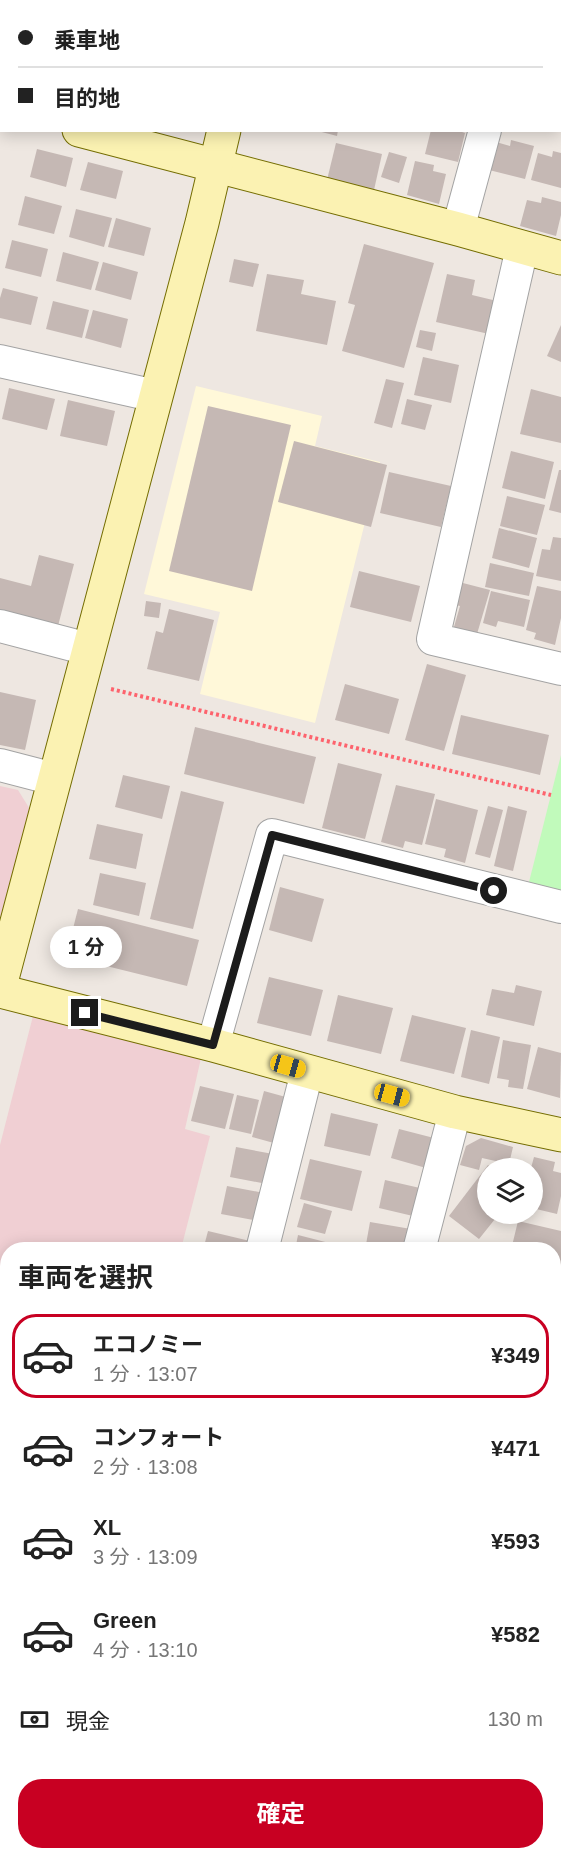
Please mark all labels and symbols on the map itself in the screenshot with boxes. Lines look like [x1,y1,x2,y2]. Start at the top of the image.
route start [480,877,507,904]
callout: 1 分 [49,926,121,968]
route end [71,999,98,1026]
car [268,1052,308,1080]
car [372,1082,412,1108]

